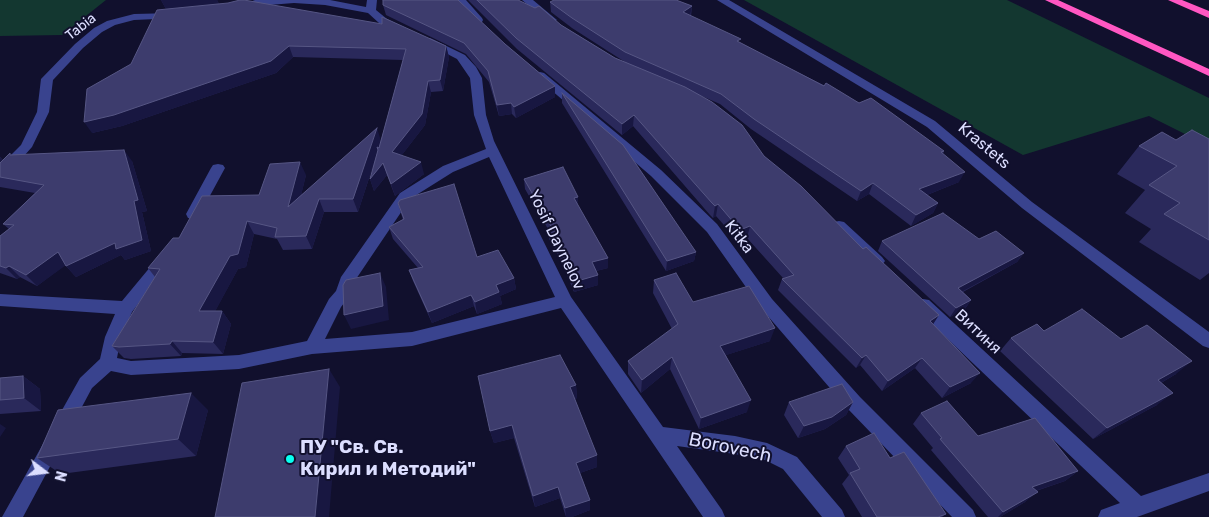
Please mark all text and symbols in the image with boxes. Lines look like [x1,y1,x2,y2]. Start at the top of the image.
street label: Tabia [62,10,100,44]
street label: Krastets [954,119,1014,173]
street label: Yosif Daynelov [523,187,589,293]
street label: Kitka [720,217,758,257]
street label: Витиня [951,306,1005,358]
street label: Borovech [687,428,773,468]
place label: ПУ "Св. Св. Кирил и Методий" [300,437,476,481]
north arrow [20,447,70,497]
marker: ПУ "Св. Св. Кирил и Методий" [284,453,296,465]
text: N [50,469,69,483]

